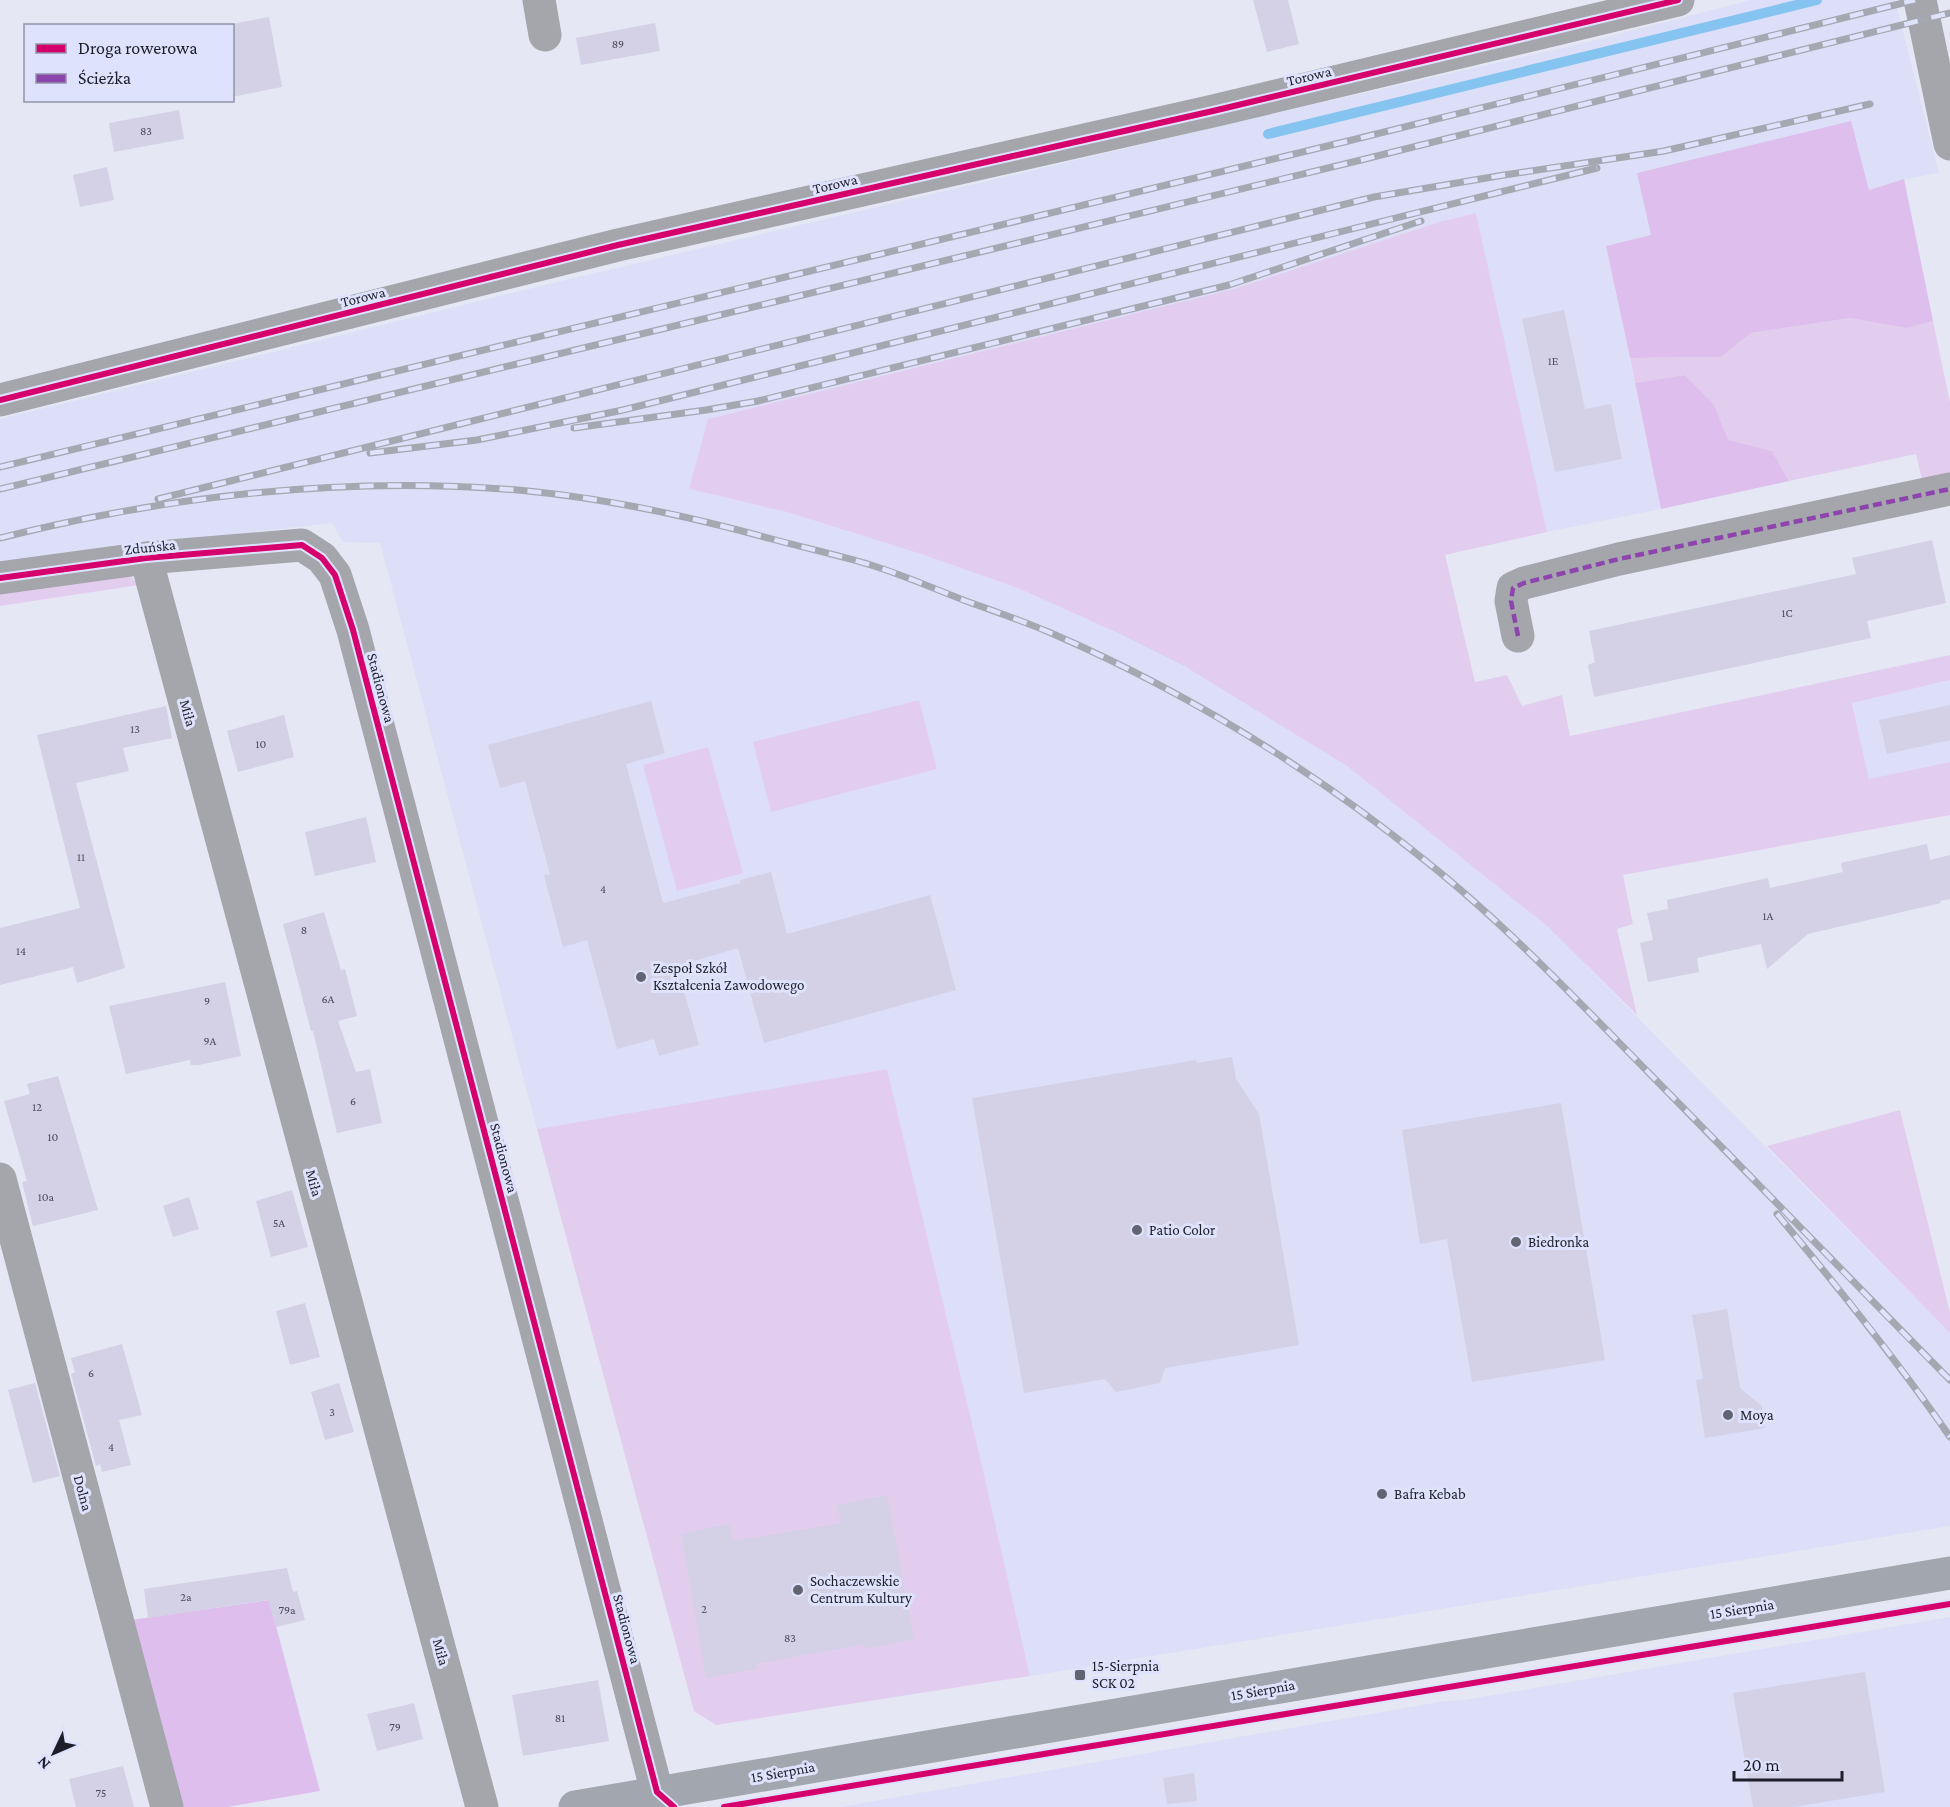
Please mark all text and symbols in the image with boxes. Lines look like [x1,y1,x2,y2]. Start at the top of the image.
legend [24,24,234,102]
house number: 89 [612,37,624,51]
text: Droga rowerowa [78,38,198,58]
street label: Torowa [1285,63,1333,89]
text: Ścieżka [78,68,131,88]
house number: 83 [140,124,152,138]
street label: Torowa [811,171,859,197]
street label: Torowa [339,284,387,310]
house number: 1E [1548,354,1559,368]
street label: Zduńska [123,536,177,558]
house number: 1C [1781,606,1793,620]
street label: Stadionowa [364,651,398,725]
street label: Miła [177,698,199,728]
house number: 13 [130,722,140,736]
house number: 10 [256,737,267,751]
house number: 11 [77,850,85,864]
house number: 4 [600,882,606,896]
house number: 1A [1763,909,1774,923]
house number: 8 [301,923,307,937]
house number: 14 [16,944,26,958]
place label: Zespoł Szkół Kształcenia Zawodowego [653,960,805,994]
marker: Zespoł Szkół Kształcenia Zawodowego [634,970,648,984]
house number: 6A [322,992,335,1006]
house number: 9 [204,994,210,1008]
house number: 9A [204,1034,217,1048]
house number: 6 [350,1094,356,1108]
house number: 12 [32,1100,42,1114]
street label: Stadionowa [487,1121,521,1195]
house number: 10 [48,1130,59,1144]
street label: Miła [303,1168,325,1198]
house number: 10a [38,1190,55,1204]
house number: 5A [273,1216,285,1230]
place label: Patio Color [1149,1222,1216,1238]
marker: Patio Color [1130,1223,1144,1237]
place label: Biedronka [1528,1234,1589,1250]
marker: Biedronka [1509,1235,1523,1249]
house number: 6 [88,1366,94,1380]
house number: 3 [329,1405,335,1419]
place label: Moya [1740,1407,1774,1424]
marker: Moya [1721,1408,1735,1422]
house number: 4 [108,1440,114,1454]
street label: Dolna [71,1473,95,1513]
place label: Bafra Kebab [1394,1486,1466,1502]
marker: Bafra Kebab [1375,1487,1389,1501]
place label: Sochaczewskie Centrum Kultury [810,1573,912,1607]
marker: Sochaczewskie Centrum Kultury [791,1583,805,1597]
house number: 2a [180,1590,192,1604]
street label: Stadionowa [610,1592,644,1666]
street label: 15 Sierpnia [1709,1596,1775,1623]
house number: 2 [701,1602,707,1616]
house number: 79a [278,1603,296,1617]
house number: 83 [784,1631,796,1645]
street label: Miła [430,1637,452,1667]
place label: 15-Sierpnia SCK 02 [1092,1658,1159,1691]
marker: 15-Sierpnia SCK 02 [1073,1668,1087,1682]
street label: 15 Sierpnia [1230,1677,1296,1704]
house number: 81 [555,1711,565,1725]
house number: 79 [389,1720,401,1734]
north arrow [24,1723,84,1783]
scale bar [1734,1744,1842,1782]
text: N [34,1753,53,1773]
text: 20 m [1743,1755,1780,1775]
street label: 15 Sierpnia [750,1759,816,1786]
house number: 75 [95,1786,107,1800]

